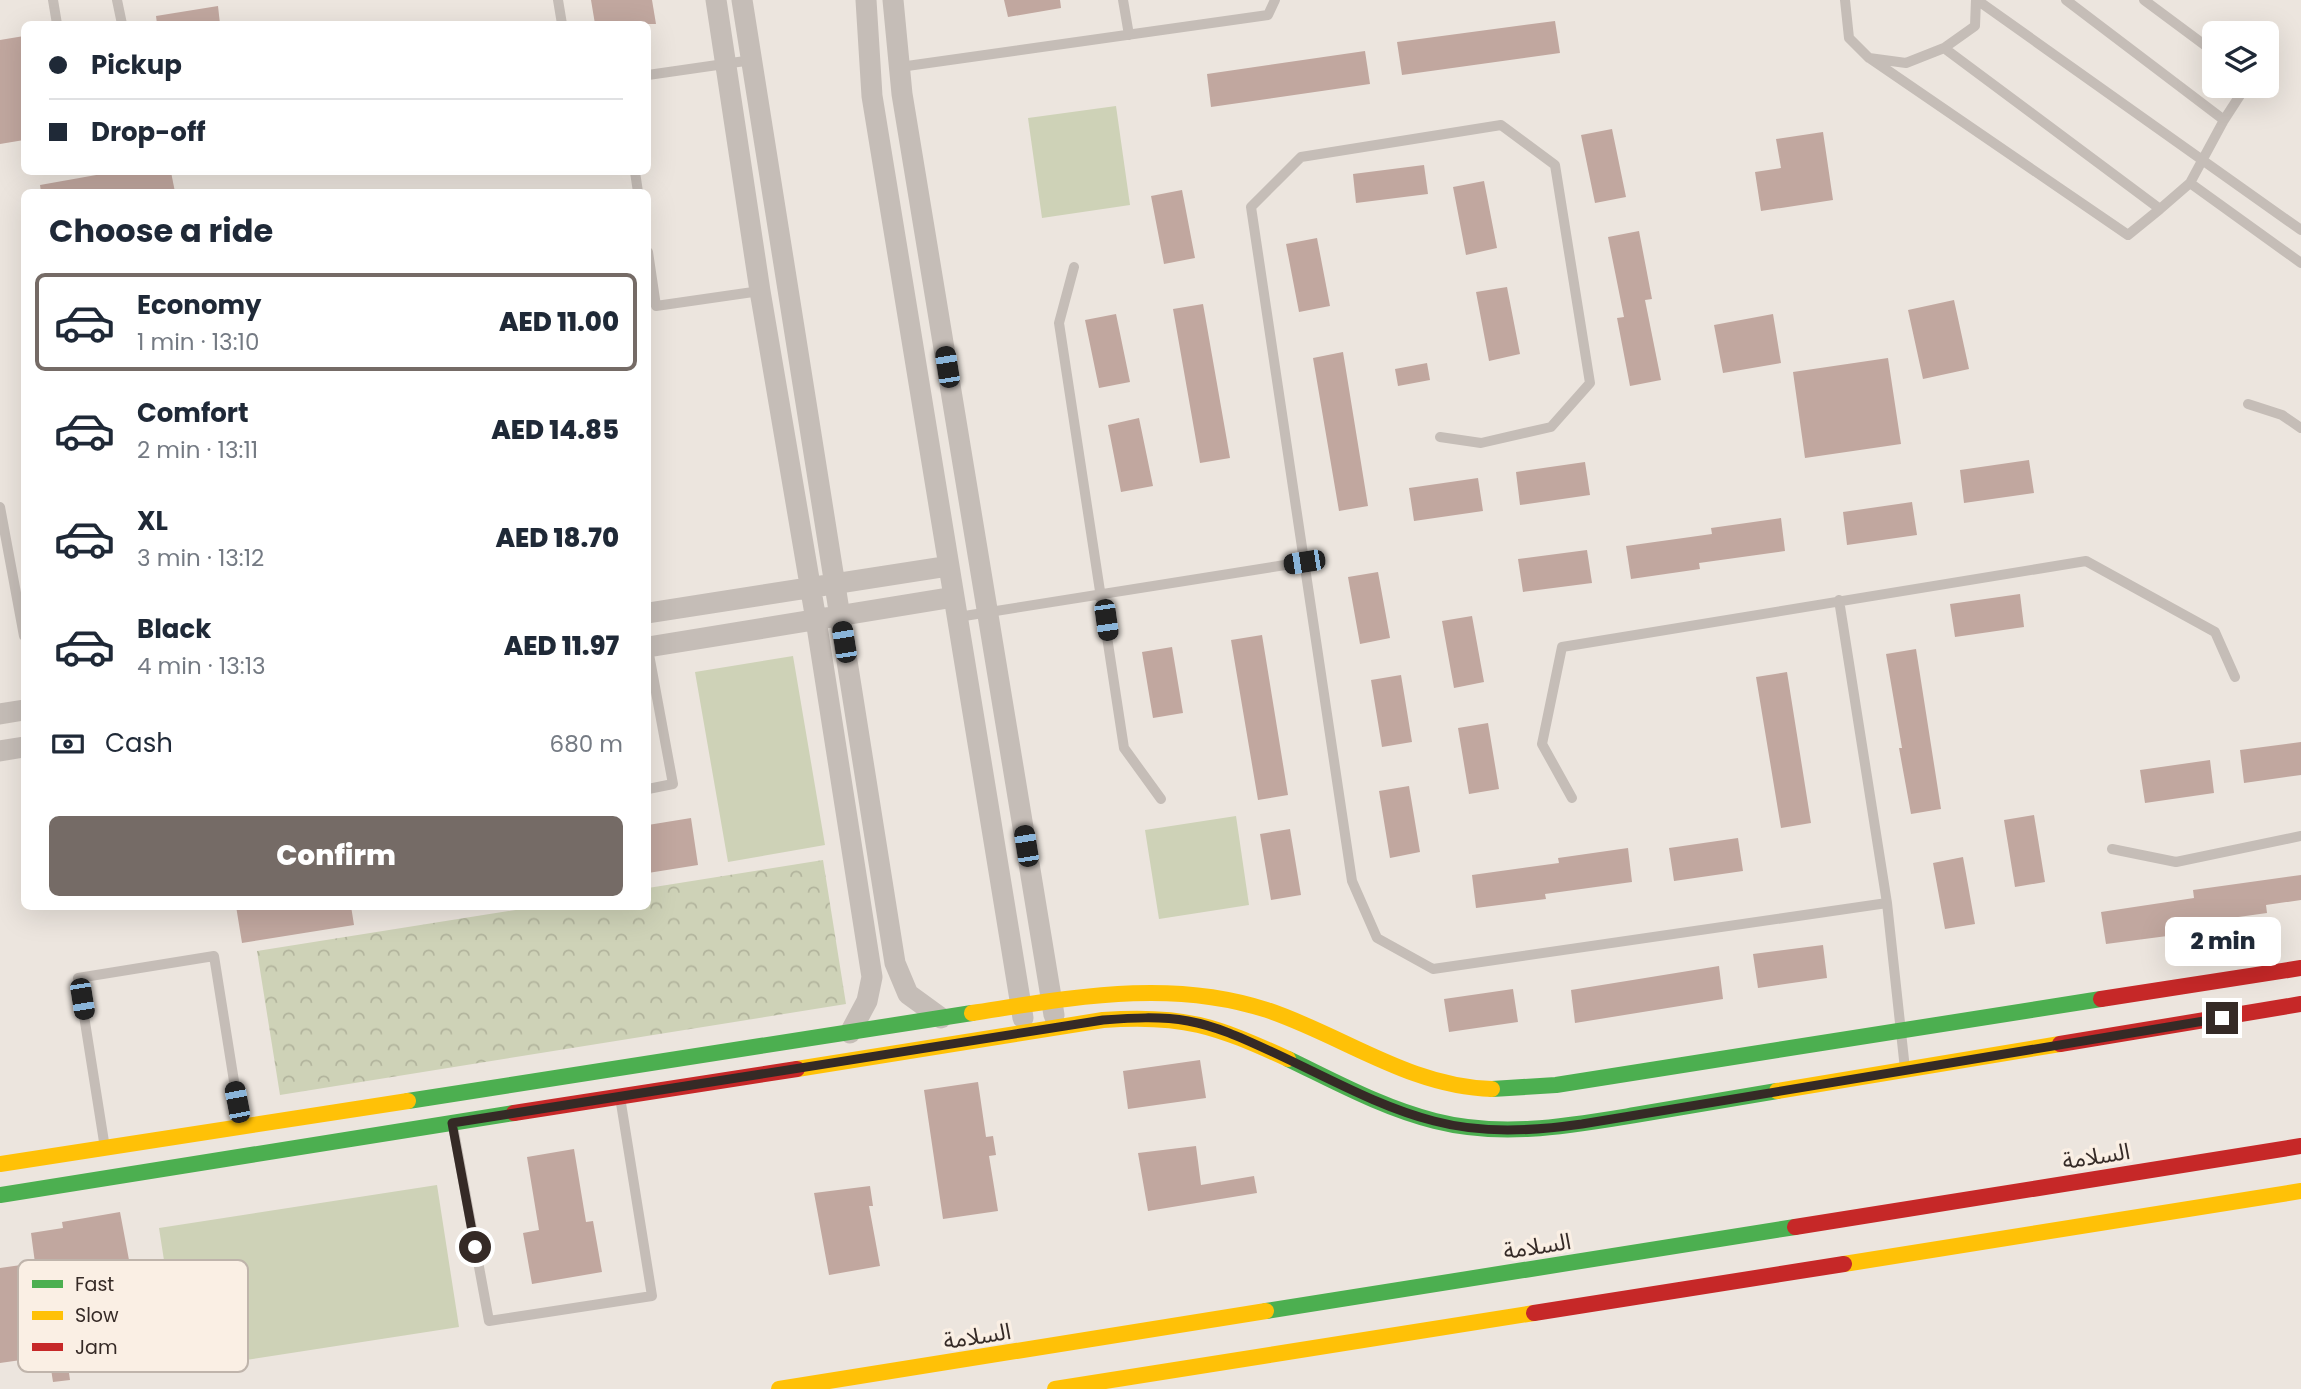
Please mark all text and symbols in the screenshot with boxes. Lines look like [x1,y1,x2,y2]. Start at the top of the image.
map controls [2202,21,2279,98]
button: layers [2202,21,2279,98]
text: Pickup [91,47,182,83]
text: Drop-off [91,114,206,150]
text: Choose a ride [49,208,273,253]
text: Economy [137,287,261,323]
icon: car [53,291,116,354]
text: AED 11.00 [499,304,619,340]
text: 1 min · 13:10 [137,326,259,358]
car [934,345,961,389]
text: Comfort [137,395,249,431]
icon: car [53,399,116,462]
text: AED 14.85 [491,412,619,448]
text: 2 min · 13:11 [137,434,258,466]
text: XL [137,503,168,539]
icon: car [53,507,116,570]
text: AED 18.70 [495,520,619,556]
text: 3 min · 13:12 [137,542,264,574]
car [1282,548,1327,576]
car [1093,598,1120,642]
text: Black [137,611,211,647]
icon: car [53,615,116,678]
car [831,620,858,664]
text: AED 11.97 [504,628,619,664]
text: 4 min · 13:13 [137,650,266,682]
icon: cash [49,725,87,763]
text: Cash [105,725,173,761]
text: 680 m [550,728,623,760]
button: Confirm [49,816,623,896]
car [1013,824,1040,868]
callout: 2 min [2164,916,2280,965]
text: 2 min [2191,925,2255,957]
car [69,977,96,1021]
route end [2206,1002,2238,1034]
car [223,1079,252,1125]
street label: السلامة [2060,1135,2132,1177]
street label: السلامة [1501,1225,1573,1267]
route start [459,1231,491,1263]
legend [18,1260,248,1372]
text: Fast [75,1271,114,1298]
text: Slow [75,1302,119,1329]
street label: السلامة [941,1315,1013,1357]
text: Jam [75,1334,117,1361]

